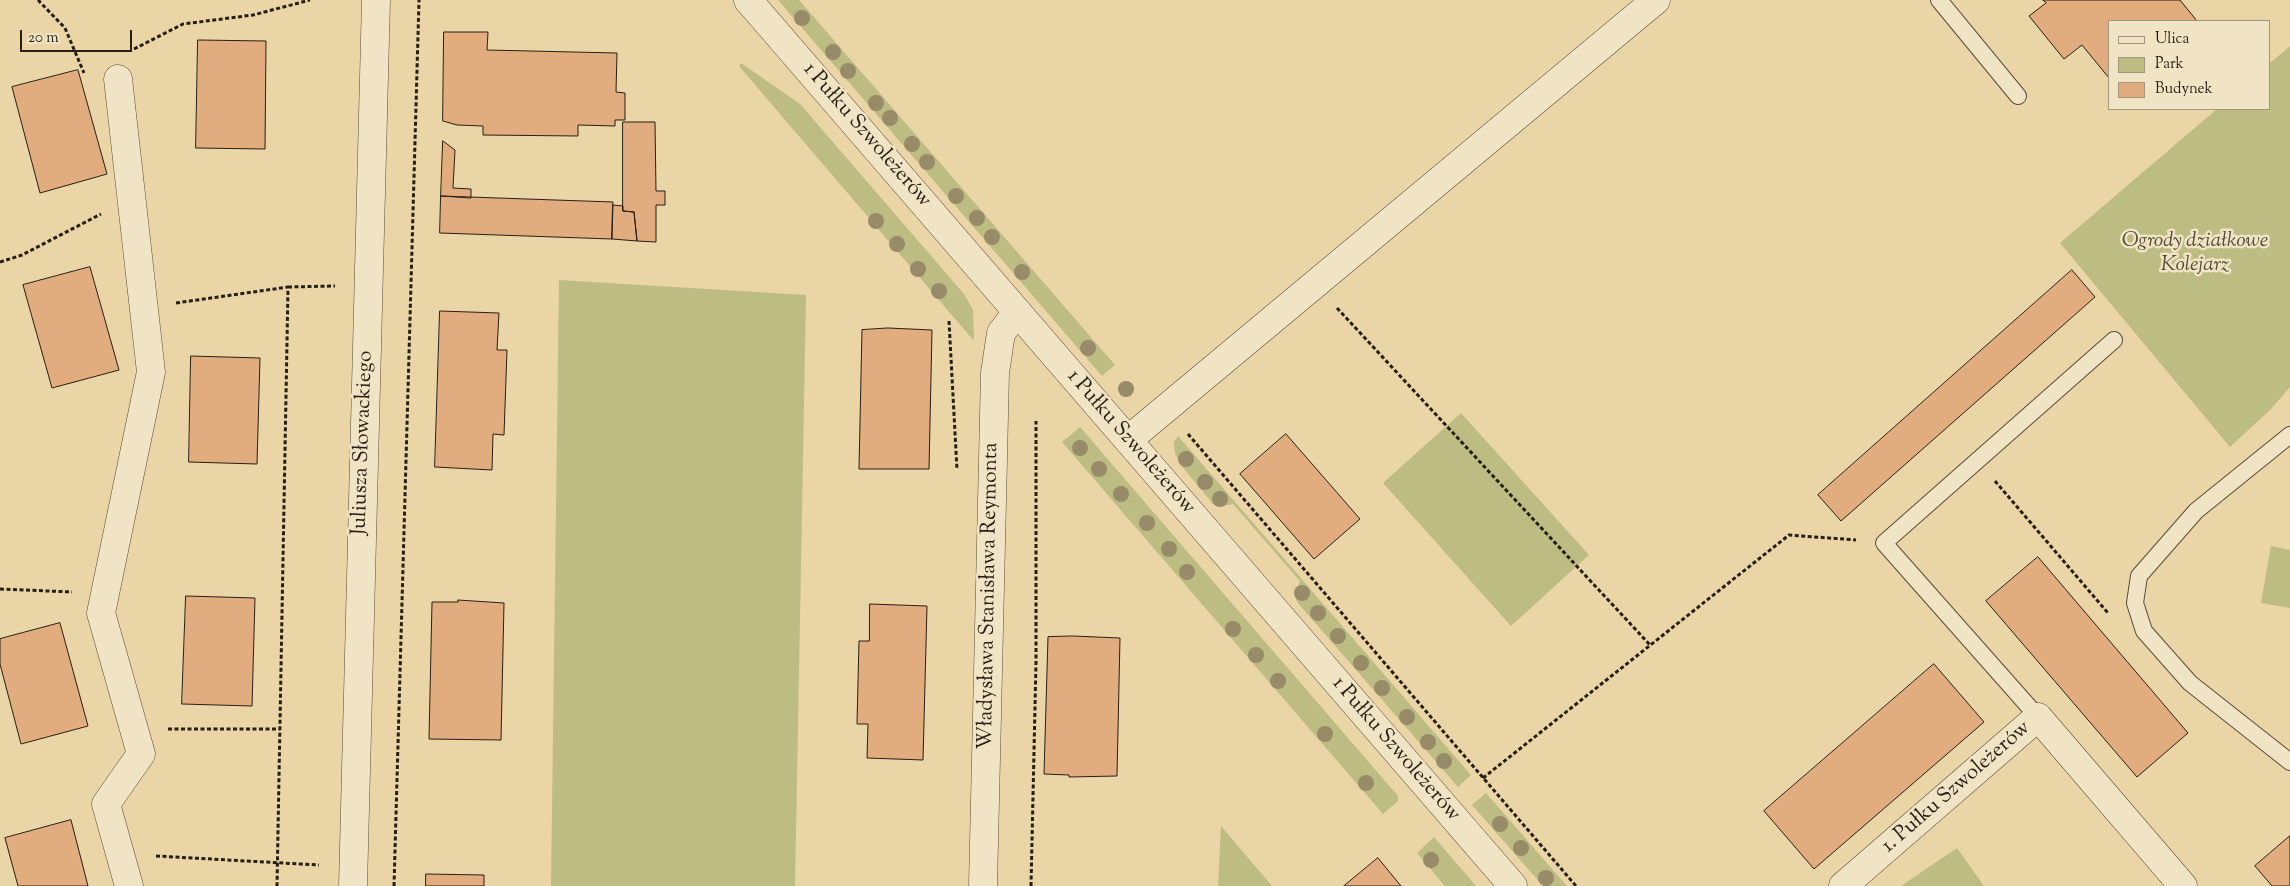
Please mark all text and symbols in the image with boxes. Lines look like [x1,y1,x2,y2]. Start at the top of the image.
scale bar [22,20,135,52]
legend [2108,20,2270,110]
text: 20 m [28,28,59,49]
text: Ulica [2155,29,2189,50]
text: Park [2155,54,2184,75]
street label: 1 Pułku Szwoleżerów [796,58,936,214]
text: Budynek [2155,79,2213,100]
park label: Ogrody działkowe Kolejarz [2122,229,2268,279]
street label: Juliusza Słowackiego [348,350,380,536]
street label: 1 Pułku Szwoleżerów [1060,365,1200,521]
street label: Władysława Stanisława Reymonta [975,442,1005,750]
street label: 1 Pułku Szwoleżerów [1325,672,1465,828]
street label: 1. Pułku Szwoleżerów [1877,717,2037,859]

